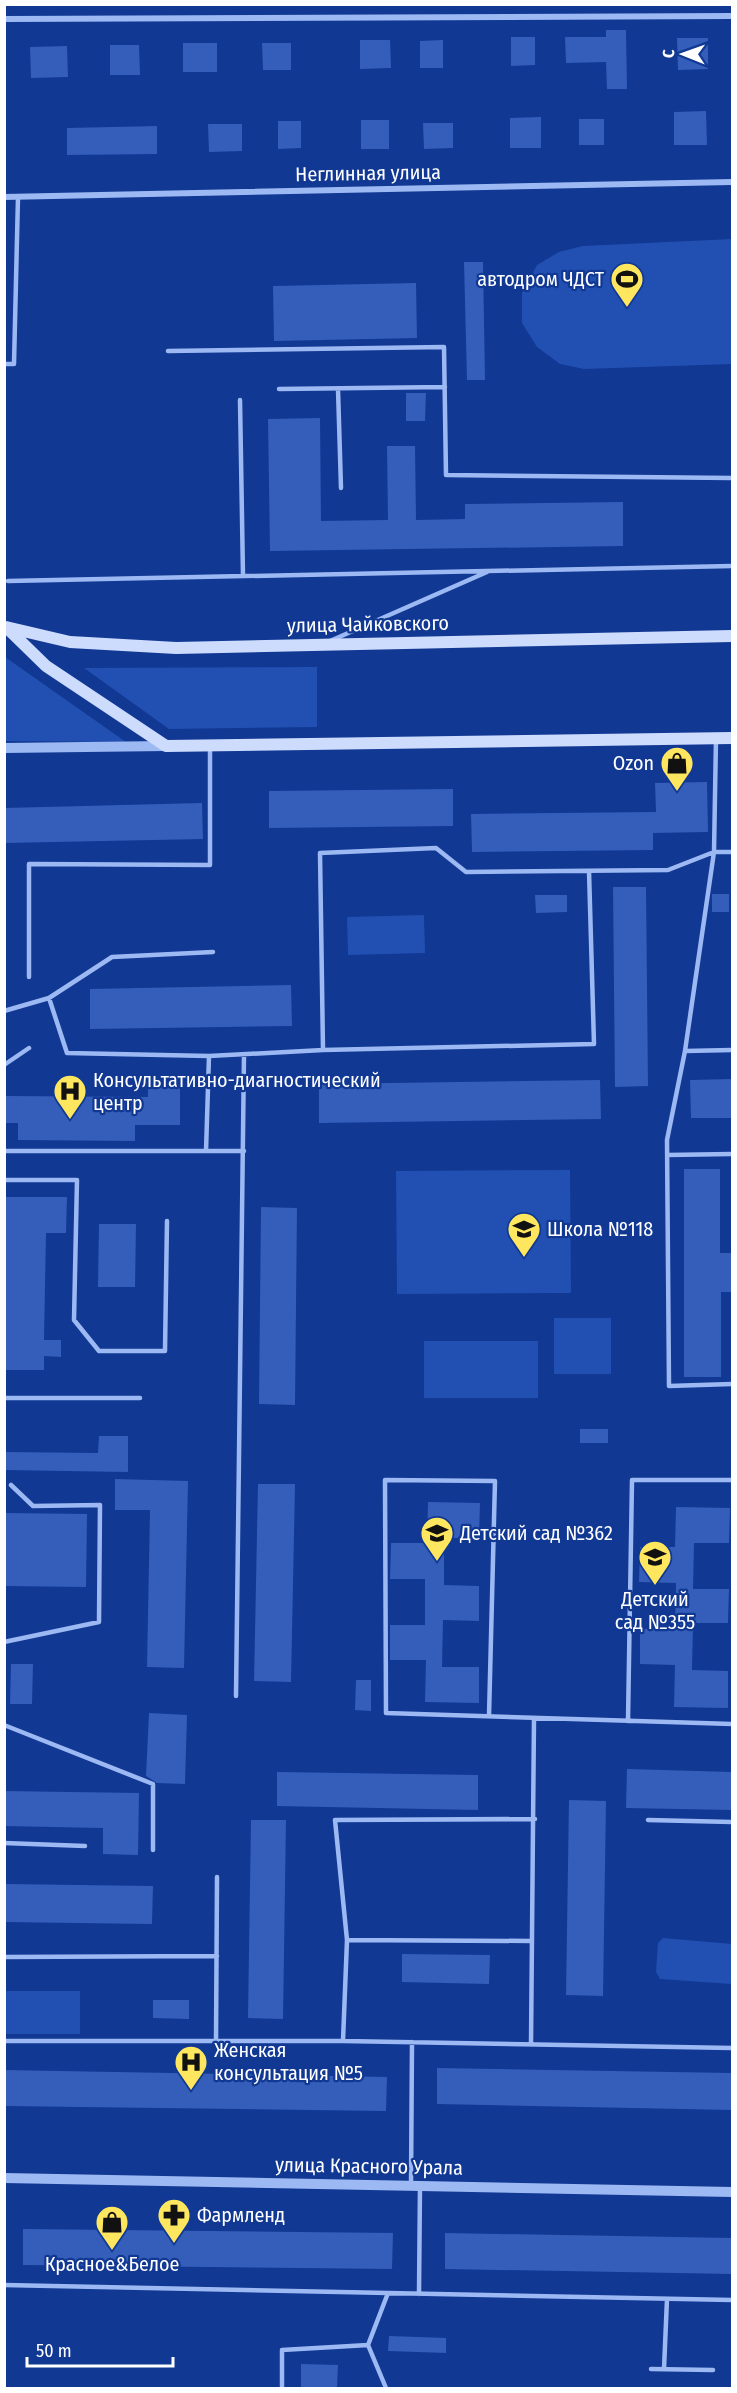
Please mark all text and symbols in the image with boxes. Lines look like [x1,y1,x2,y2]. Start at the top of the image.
north arrow [653,24,713,84]
text: С [659,49,678,58]
street label: Неглинная улица [295,160,441,186]
sports icon: автодром ЧДСТ [609,261,645,308]
place label: автодром ЧДСТ [477,267,605,291]
street label: улица Чайковского [287,611,449,637]
shop icon: Ozon [659,745,695,792]
place label: Ozon [613,751,654,775]
place label: Консультативно-диагностический центр [93,1068,381,1115]
hospital icon: Консультативно-диагностический центр [52,1073,88,1120]
school or university icon: Школа №118 [506,1211,542,1258]
place label: Школа №118 [547,1217,653,1241]
school or university icon: Детский сад №362 [419,1515,455,1562]
place label: Детский сад №362 [459,1521,613,1545]
school or university icon: Детский сад №355 [637,1539,673,1586]
place label: Детский сад №355 [615,1587,695,1634]
place label: Женская консультация №5 [214,2038,363,2085]
hospital icon: Женская консультация №5 [173,2044,209,2091]
street label: улица Красного Урала [275,2152,463,2180]
pharmacy icon: Фармленд [156,2197,192,2244]
place label: Фармленд [197,2203,285,2227]
shop icon: Красное&Белое [94,2204,130,2251]
place label: Красное&Белое [45,2252,179,2276]
scale bar [27,2330,172,2368]
text: 50 m [36,2340,72,2362]

